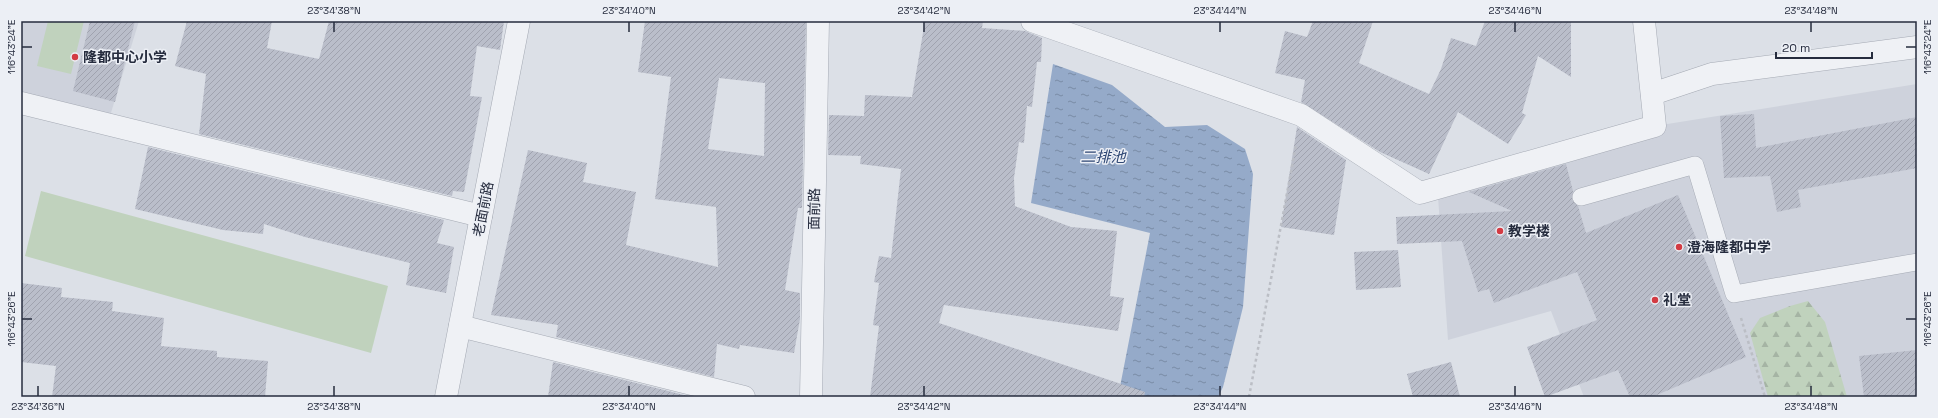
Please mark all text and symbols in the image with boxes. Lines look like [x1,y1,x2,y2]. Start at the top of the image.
text: 23°34'38"N [307,4,361,17]
text: 23°34'40"N [602,4,656,17]
text: 23°34'42"N [897,4,951,17]
text: 23°34'44"N [1194,4,1246,17]
text: 23°34'46"N [1488,4,1542,17]
text: 23°34'48"N [1784,4,1838,17]
text: 116°43'24"E [5,19,18,74]
text: 116°43'24"E [1921,19,1934,74]
scale bar [1776,34,1872,60]
text: 20 m [1782,40,1810,56]
place label: 隆都中心小学 [83,48,167,66]
marker: 隆都中心小学 [70,52,80,62]
water label: 二排池 [1080,147,1127,166]
street label: 老面前路 [469,180,497,238]
street label: 面前路 [805,188,823,230]
place label: 教学楼 [1508,222,1550,240]
marker: 教学楼 [1495,226,1505,236]
place label: 澄海隆都中学 [1687,238,1771,256]
marker: 澄海隆都中学 [1674,242,1684,252]
text: 116°43'26"E [5,291,18,347]
place label: 礼堂 [1663,291,1691,309]
text: 116°43'26"E [1921,291,1934,347]
marker: 礼堂 [1650,295,1660,305]
text: 23°34'36"N [11,400,65,413]
text: 23°34'38"N [307,400,361,413]
text: 23°34'40"N [602,400,656,413]
text: 23°34'42"N [897,400,951,413]
text: 23°34'44"N [1194,400,1246,413]
text: 23°34'46"N [1488,400,1542,413]
text: 23°34'48"N [1784,400,1838,413]

